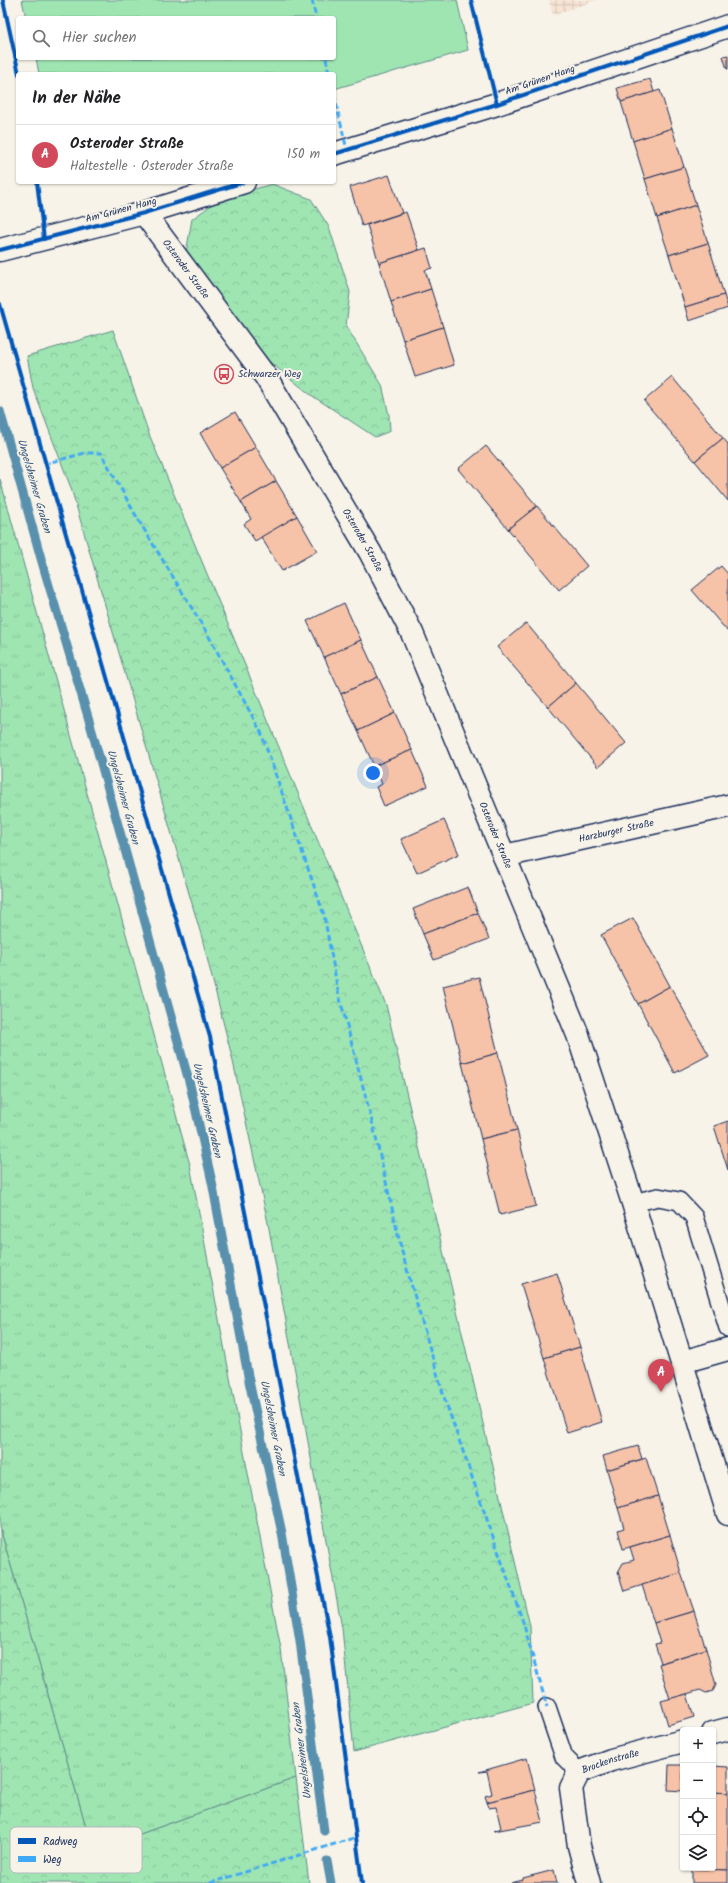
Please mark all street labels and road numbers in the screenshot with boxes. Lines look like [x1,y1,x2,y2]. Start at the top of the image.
street label: Am Grünen Hang [503,60,577,99]
street label: Am Grünen Hang [84,193,159,227]
street label: Osteroder Straße [158,236,214,303]
street label: Osteroder Straße [338,505,387,575]
street label: Osteroder Straße [475,799,517,872]
street label: Harzburger Straße [577,815,656,847]
street label: Brockenstraße [579,1745,641,1778]

